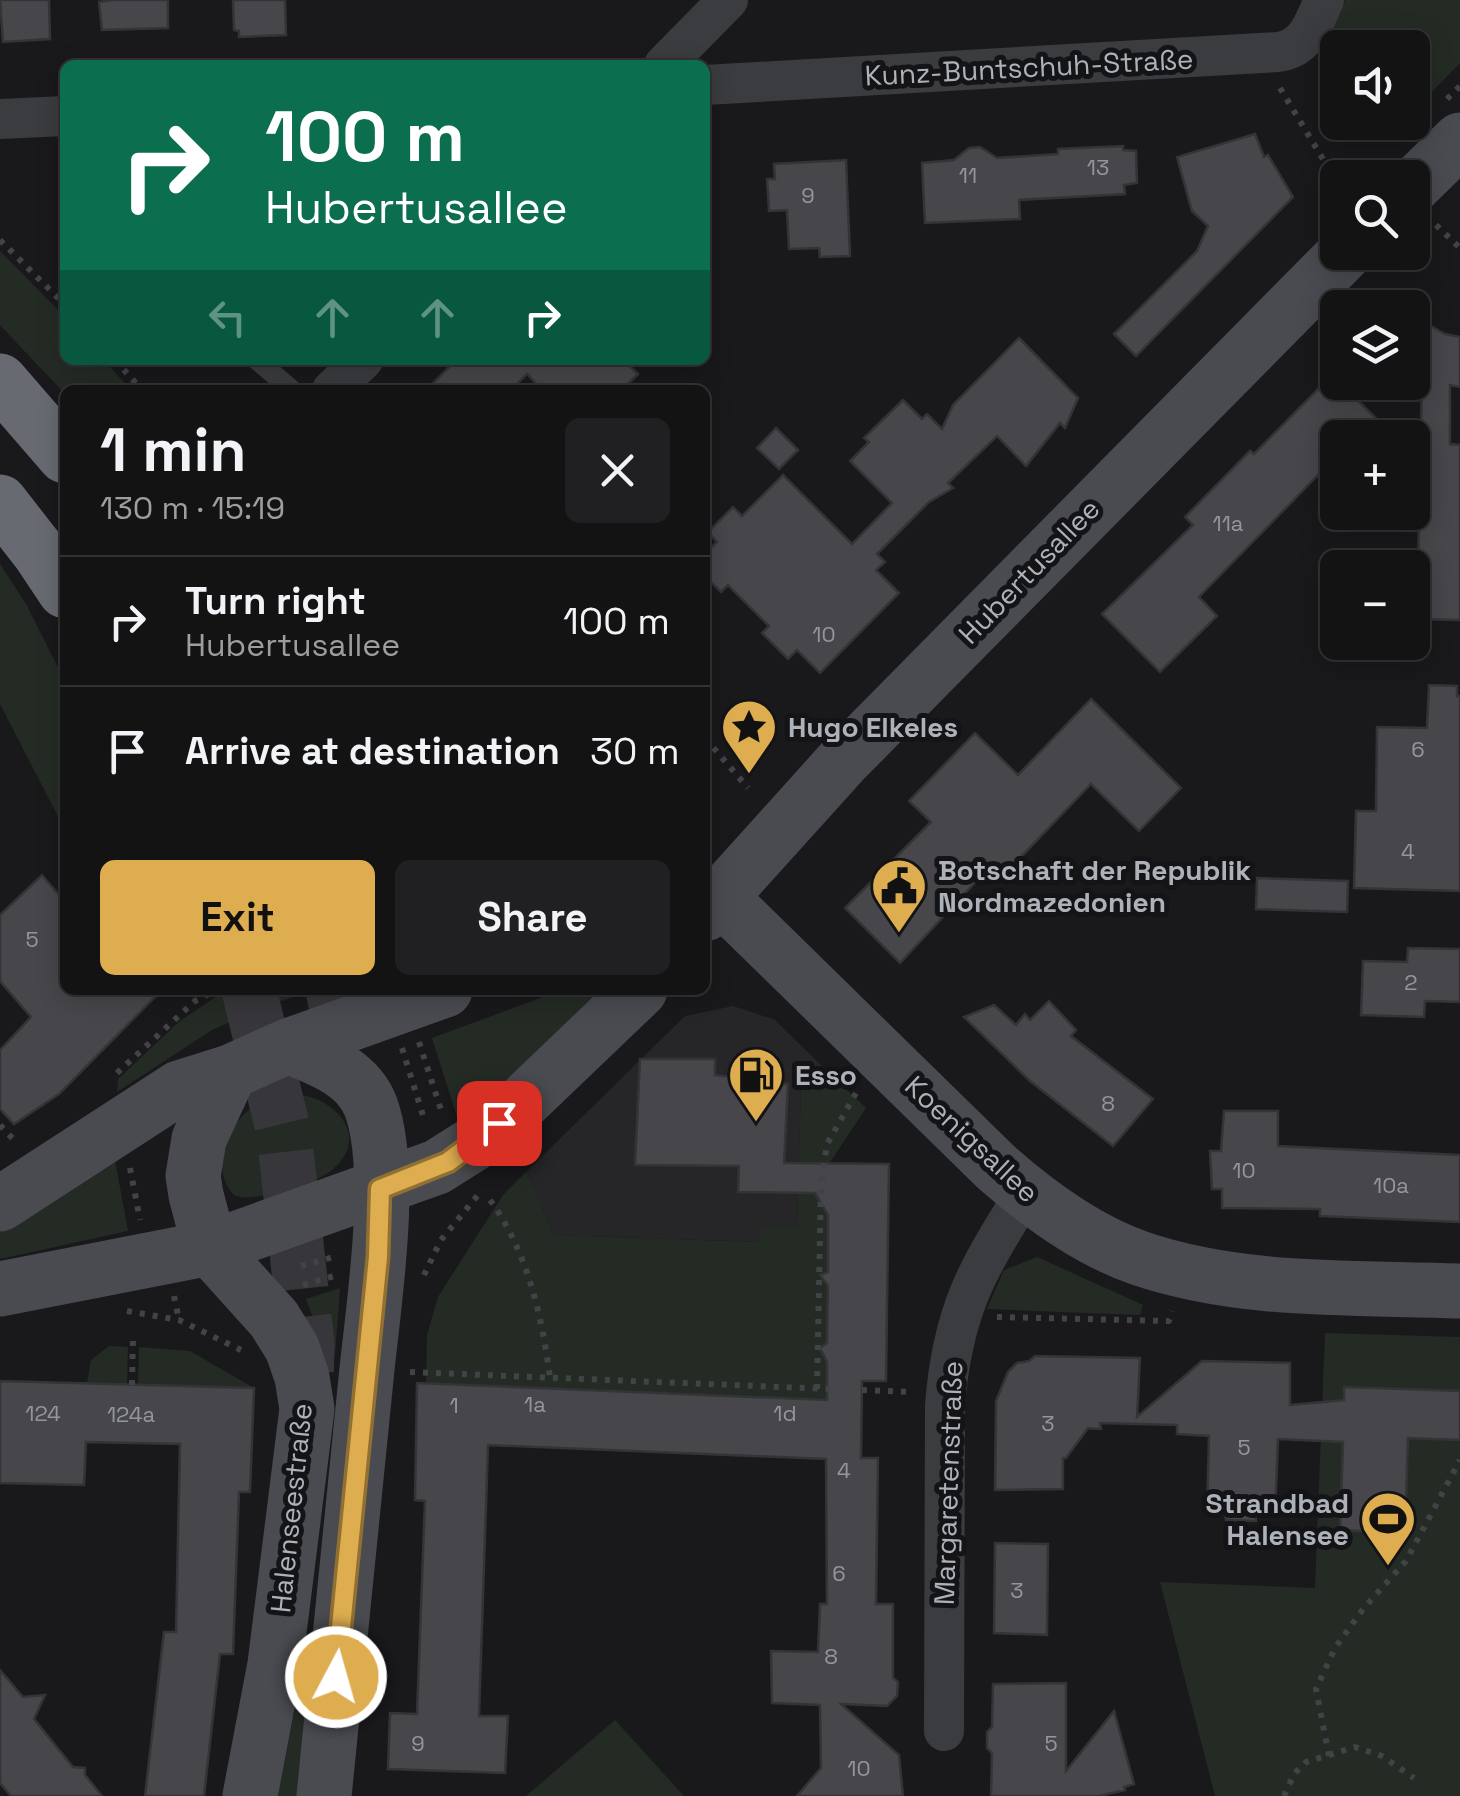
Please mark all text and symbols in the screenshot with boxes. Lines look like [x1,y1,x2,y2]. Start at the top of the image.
map controls [1320,30,1430,660]
button: sound [1320,30,1430,140]
street label: Kunz-Buntschuh-Straße [864,40,1194,94]
text: 100 m [265,92,465,181]
icon: right [100,100,230,230]
house number: 13 [1087,153,1109,181]
button: search [1320,160,1430,270]
house number: 11 [959,161,977,189]
text: Hubertusallee [265,179,568,236]
house number: 9 [801,181,815,209]
icon: left [200,290,255,345]
icon: ahead [305,290,360,345]
icon: ahead [410,290,465,345]
icon: right [515,290,570,345]
button: layers [1320,290,1430,400]
text: 1 min [100,412,247,489]
button: close [565,418,670,523]
button: + [1320,420,1430,530]
text: 130 m · 15:19 [100,488,285,528]
street label: Hubertusallee [951,491,1107,651]
house number: 11a [1212,509,1244,537]
button: − [1320,550,1430,660]
text: Turn right [185,577,366,625]
icon: right [100,594,155,649]
text: 100 m [563,597,670,645]
house number: 10 [812,620,836,648]
text: Hubertusallee [185,625,400,665]
place icon: Hugo Elkeles [719,697,779,776]
place label: Hugo Elkeles [788,709,958,745]
icon: arrive [100,724,155,779]
text: Arrive at destination [185,727,560,775]
text: 30 m [590,727,680,775]
house number: 6 [1411,735,1425,763]
house number: 4 [1401,837,1415,865]
place label: Botschaft der Republik Nordmazedonien [938,852,1251,920]
public building icon: Botschaft der Republik Nordmazedonien [869,856,929,935]
button: Exit [100,860,375,975]
button: Share [395,860,670,975]
house number: 5 [25,925,39,953]
house number: 2 [1404,968,1418,996]
fuel station icon: Esso [726,1045,786,1124]
place label: Esso [795,1057,857,1093]
street label: Koenigsallee [898,1068,1046,1210]
pin [457,1081,542,1166]
house number: 8 [1101,1089,1115,1117]
icon: arrive [472,1096,527,1151]
house number: 10 [1232,1156,1256,1184]
house number: 10a [1373,1171,1409,1199]
street label: Margaretenstraße [926,1360,970,1606]
house number: 1a [524,1390,546,1418]
house number: 1 [449,1391,459,1419]
house number: 124 [25,1399,61,1427]
house number: 1d [773,1399,797,1427]
house number: 124a [107,1400,155,1428]
street label: Halenseestraße [262,1401,320,1615]
house number: 3 [1041,1409,1055,1437]
house number: 5 [1237,1433,1251,1461]
house number: 4 [837,1456,851,1484]
place label: Strandbad Halensee [1206,1485,1349,1553]
sports icon: Strandbad Halensee [1358,1489,1418,1568]
house number: 6 [832,1559,846,1587]
house number: 3 [1010,1576,1024,1604]
position arrow [284,1625,388,1729]
house number: 8 [824,1642,838,1670]
house number: 9 [411,1729,425,1757]
house number: 5 [1044,1729,1058,1757]
house number: 10 [847,1754,871,1782]

